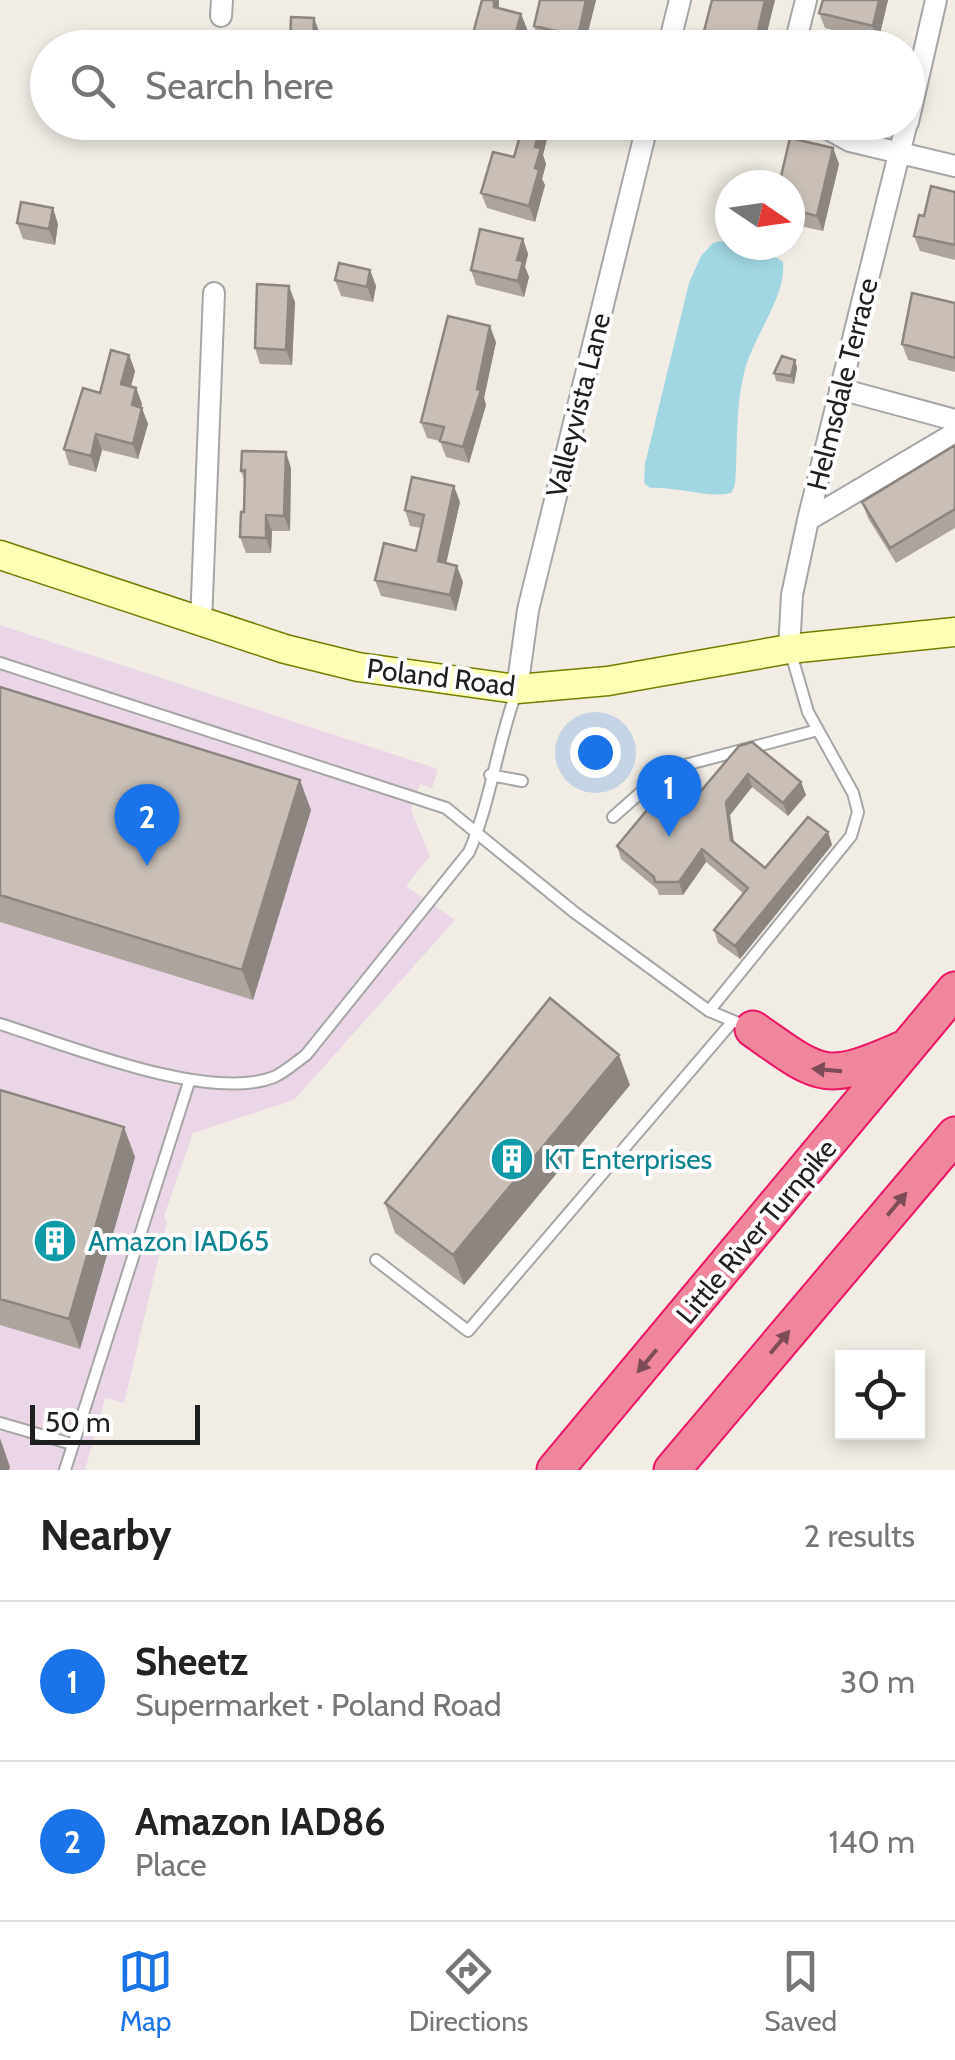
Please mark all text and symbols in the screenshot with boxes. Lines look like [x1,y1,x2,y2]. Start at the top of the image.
search box [30,30,925,140]
icon: search [65,58,120,113]
text: Search here [145,62,334,109]
north arrow [715,170,805,260]
street label: Helmsdale Terrace [799,274,885,494]
street label: Valleyvista Lane [539,309,617,501]
street label: Poland Road [365,651,517,703]
your location [570,727,621,778]
pin: 1 [636,754,702,837]
pin: 2 [114,784,180,866]
one-way arrow [811,1062,842,1078]
street label: Little River Turnpike [669,1132,843,1330]
building icon: KT Enterprises [489,1136,535,1182]
place label: KT Enterprises [544,1142,712,1176]
one-way arrow [886,1191,907,1216]
building icon: Amazon IAD65 [32,1218,78,1264]
place label: Amazon IAD65 [88,1224,269,1258]
one-way arrow [769,1330,791,1355]
one-way arrow [636,1348,658,1373]
map controls [835,1350,925,1440]
button: locate [835,1350,925,1440]
scale bar [30,1400,200,1444]
text: 50 m [45,1405,111,1439]
text: Nearby [40,1509,172,1561]
text: 2 results [804,1516,915,1555]
text: Sheetz [135,1638,248,1685]
text: 1 [67,1662,78,1701]
text: 30 m [840,1662,915,1701]
text: Supermarket · Poland Road [135,1685,502,1724]
text: Amazon IAD86 [135,1798,386,1845]
text: 2 [64,1822,81,1861]
text: 140 m [828,1822,915,1861]
text: Place [135,1845,207,1884]
tab: Map [118,1944,173,2038]
tab: Directions [409,1944,528,2038]
tab: Saved [764,1944,837,2038]

